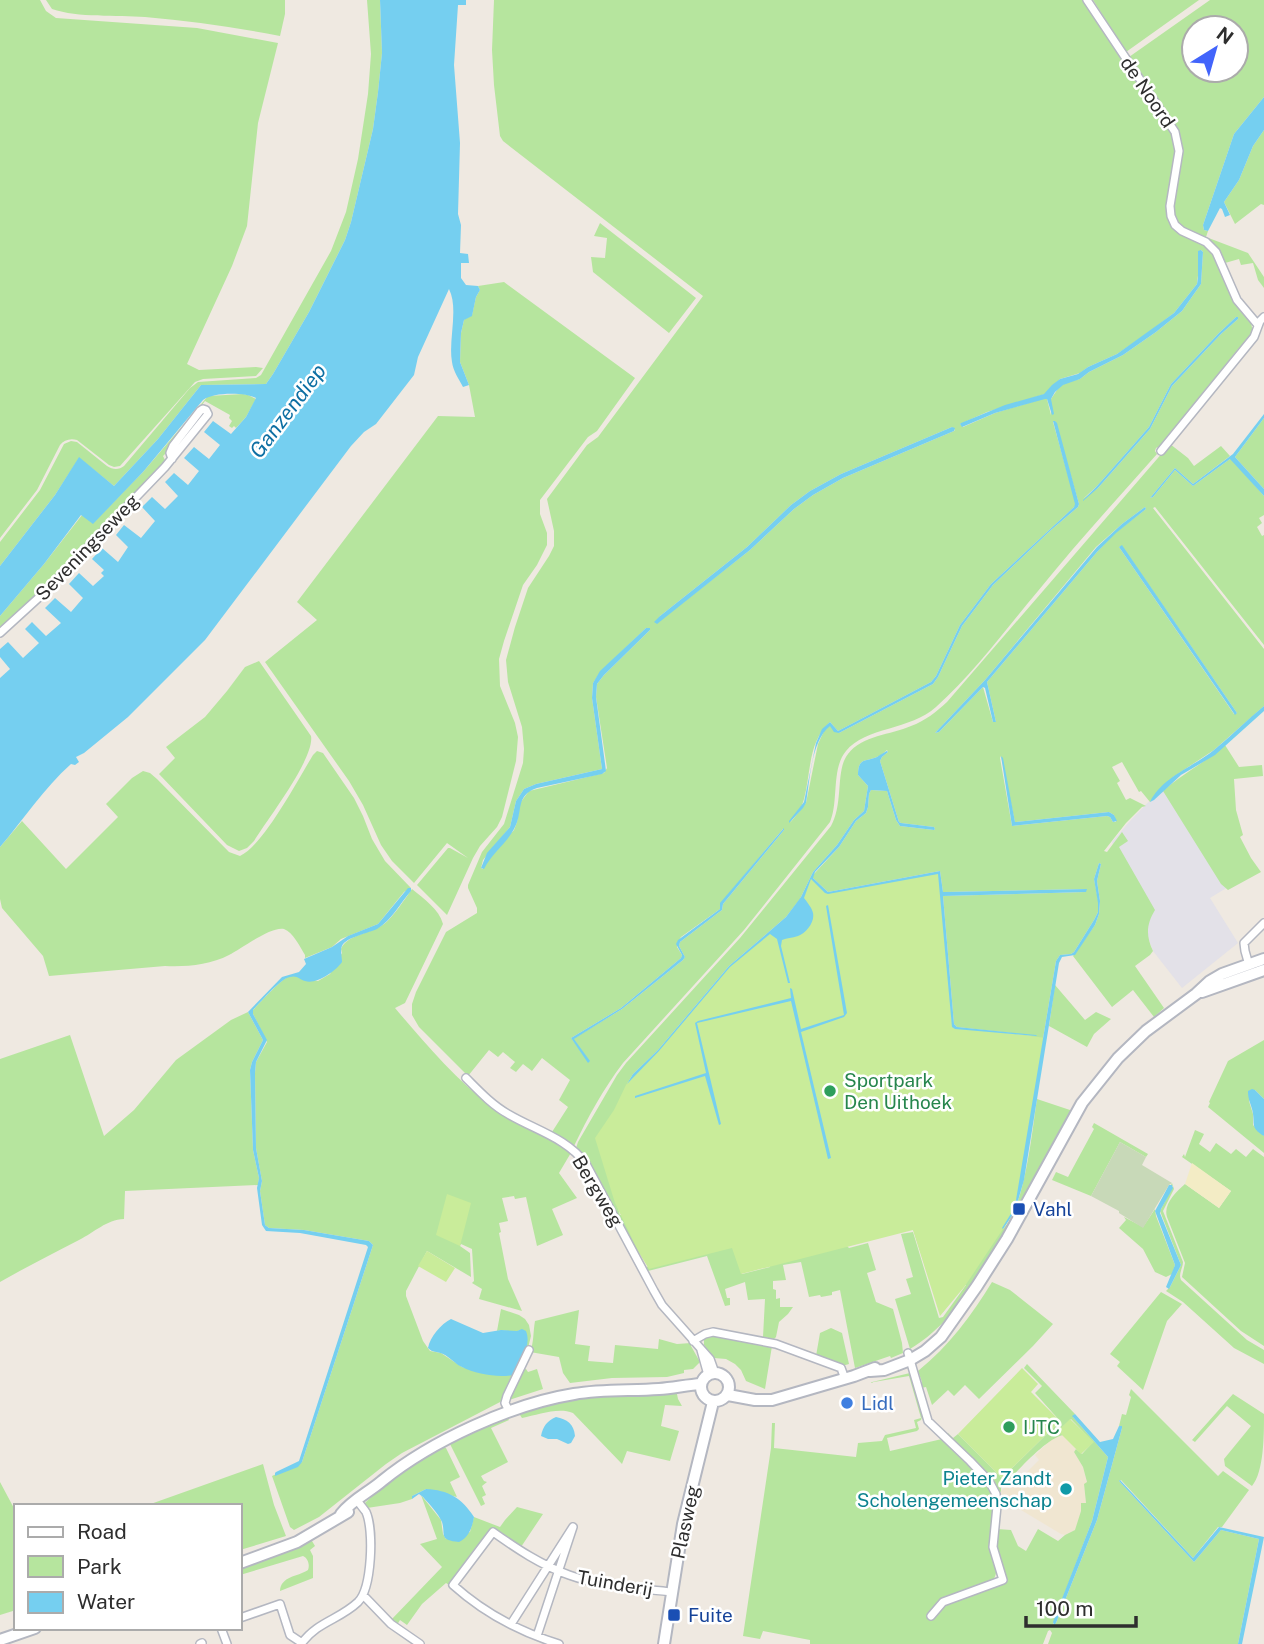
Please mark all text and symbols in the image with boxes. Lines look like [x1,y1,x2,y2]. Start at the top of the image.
north arrow [1180,14,1250,84]
text: N [1213,22,1238,49]
street label: de Noord [1116,52,1180,132]
water label: Ganzendiep [244,359,331,463]
street label: Seveningseweg [31,489,143,605]
place label: Sportpark Den Uithoek [844,1069,952,1113]
marker: Sportpark Den Uithoek [822,1083,838,1099]
street label: Bergweg [568,1151,628,1231]
place label: Vahl [1033,1198,1072,1220]
marker: Vahl [1011,1201,1027,1217]
place label: Lidl [861,1392,894,1414]
marker: Lidl [839,1395,855,1411]
place label: IJTC [1023,1416,1060,1438]
marker: IJTC [1001,1419,1017,1435]
place label: Pieter Zandt Scholengemeenschap [857,1467,1052,1511]
marker: Pieter Zandt Scholengemeenschap [1058,1481,1074,1497]
street label: Plasweg [666,1483,704,1561]
legend [14,1504,242,1630]
text: Road [77,1519,127,1544]
text: Park [77,1554,122,1579]
street label: Tuinderij [575,1566,655,1600]
scale bar [1026,1584,1136,1628]
text: Water [77,1589,135,1614]
text: 100 m [1036,1596,1093,1621]
place label: Fuite [688,1604,733,1626]
marker: Fuite [666,1607,682,1623]

